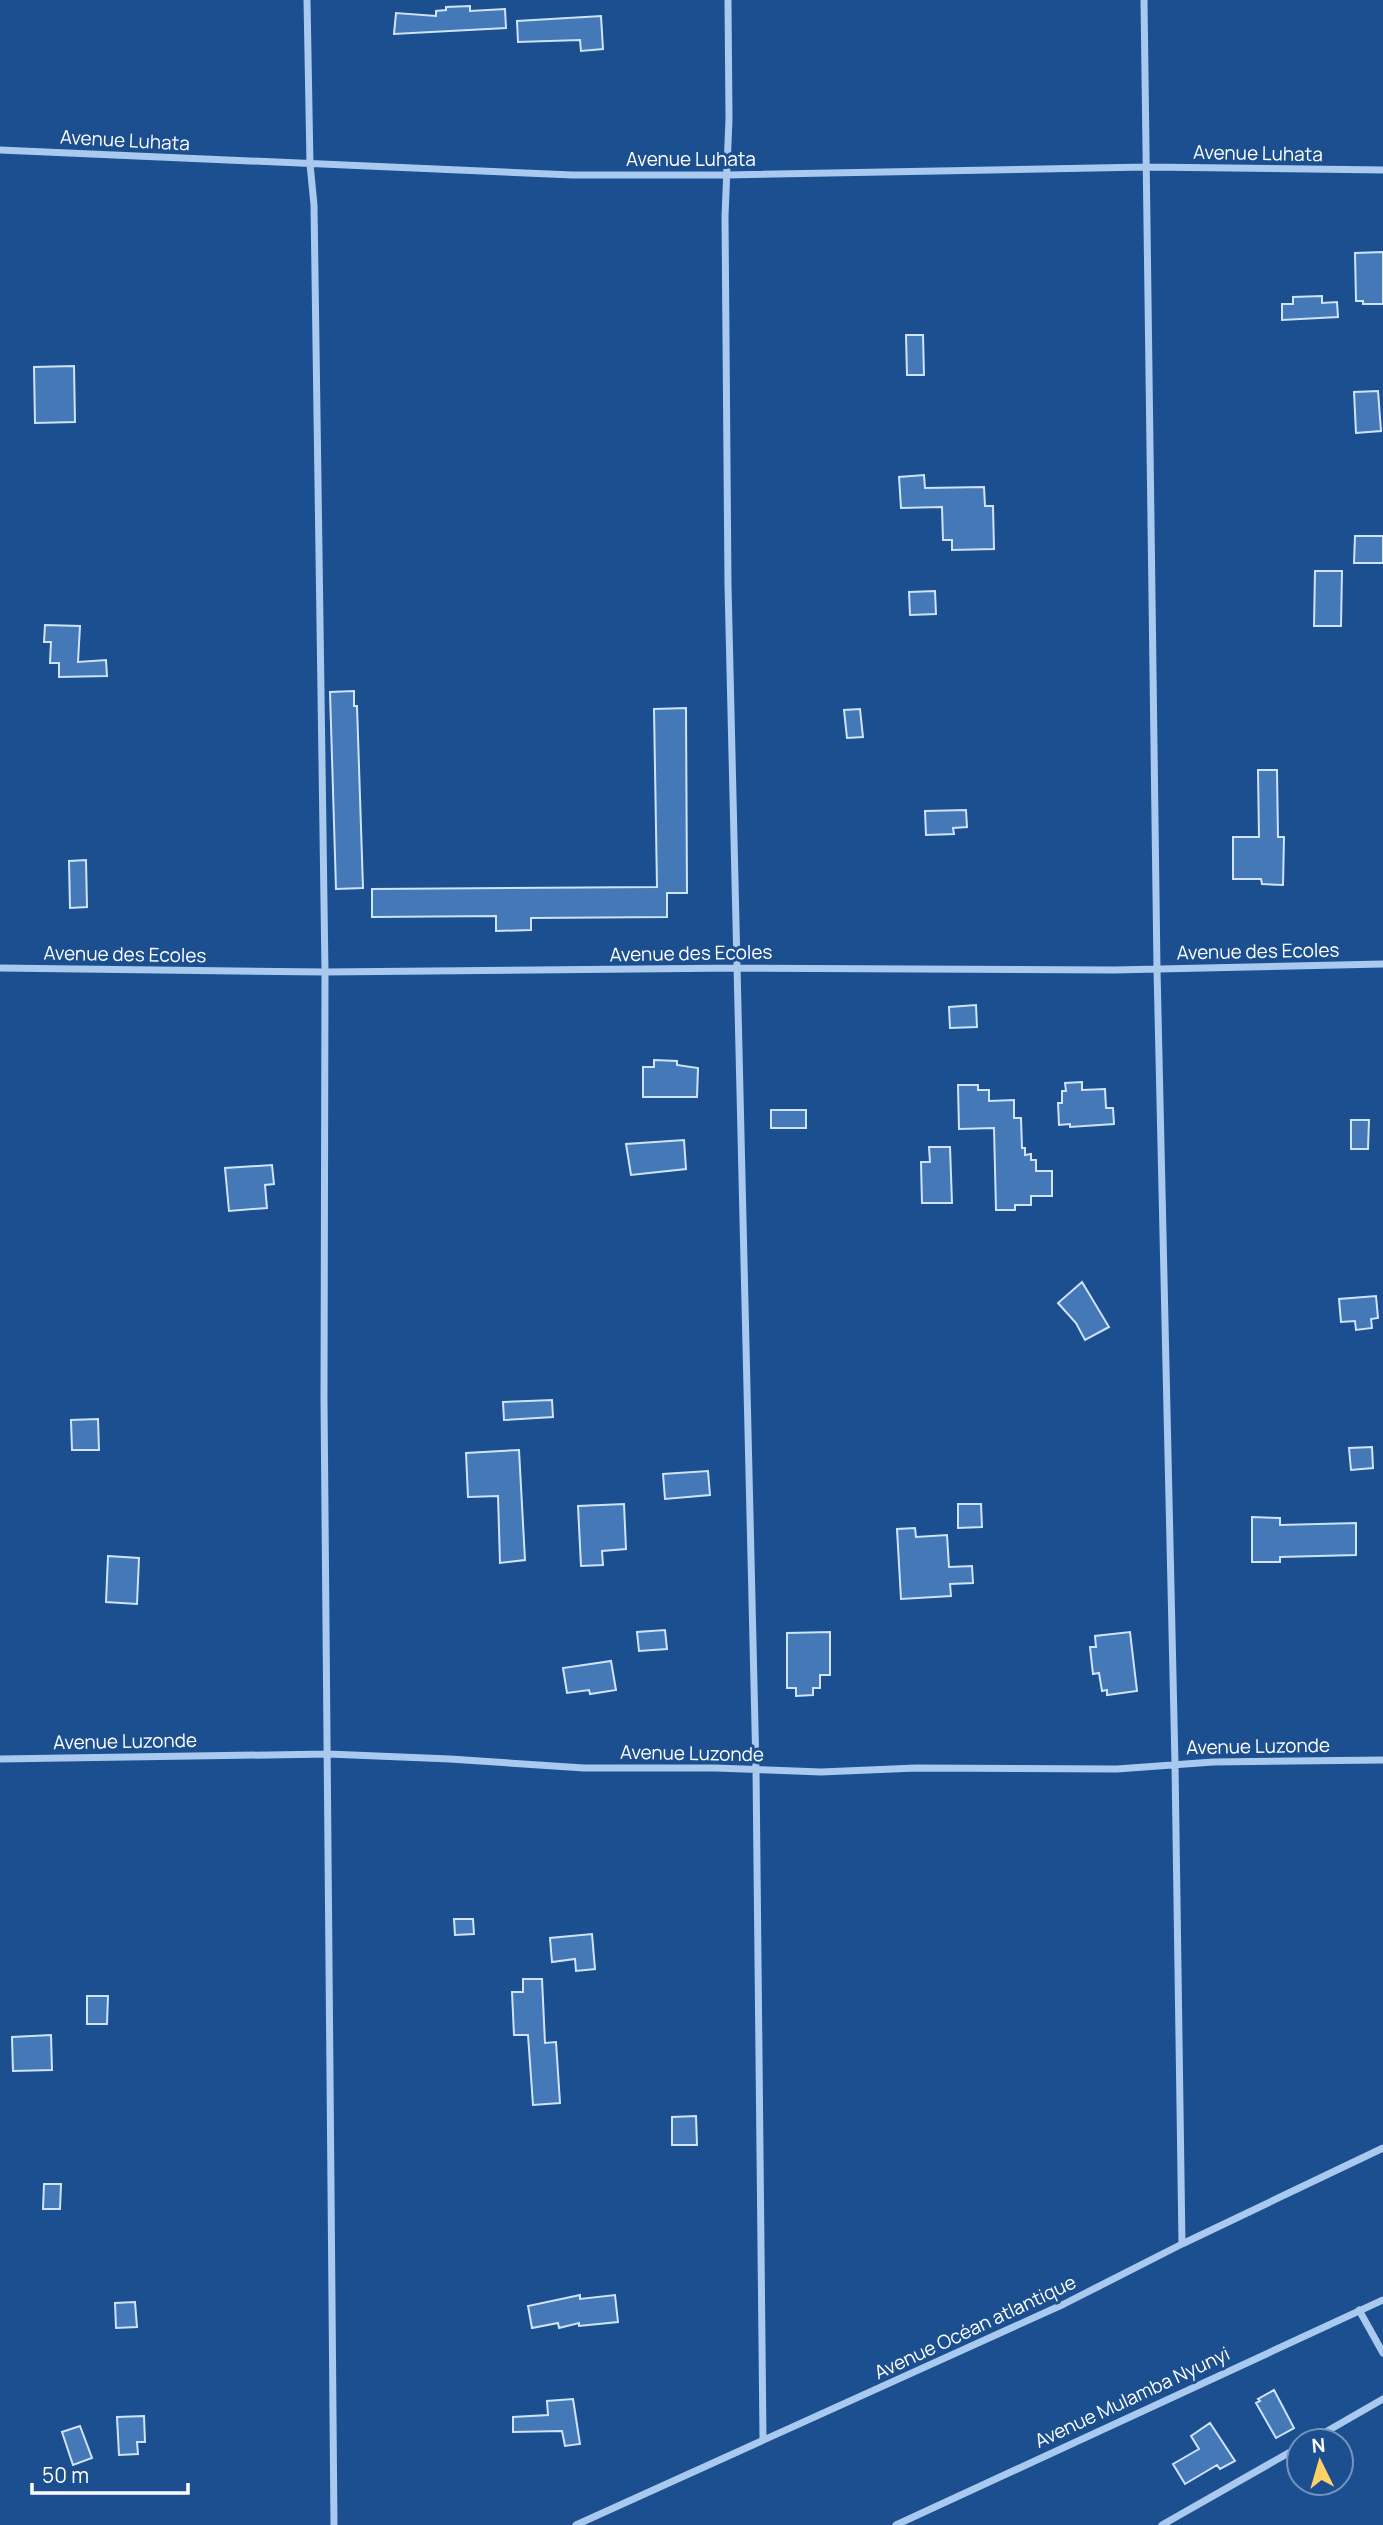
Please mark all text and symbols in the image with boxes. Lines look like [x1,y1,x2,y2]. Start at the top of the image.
street label: Avenue Luhata [59,124,191,156]
street label: Avenue Luhata [1193,139,1323,167]
street label: Avenue Luhata [626,146,756,172]
street label: Avenue des Ecoles [1176,937,1340,965]
street label: Avenue des Ecoles [609,939,773,967]
street label: Avenue des Ecoles [43,940,207,968]
street label: Avenue Luzonde [53,1727,197,1755]
street label: Avenue Luzonde [1186,1732,1330,1760]
street label: Avenue Luzonde [620,1739,764,1767]
street label: Avenue Océan atlantique [870,2269,1080,2385]
street label: Avenue Mulamba Nyunyi [1030,2340,1234,2454]
north arrow [1285,2427,1355,2497]
text: N [1311,2432,1326,2459]
scale bar [32,2452,187,2496]
text: 50 m [42,2461,89,2489]

